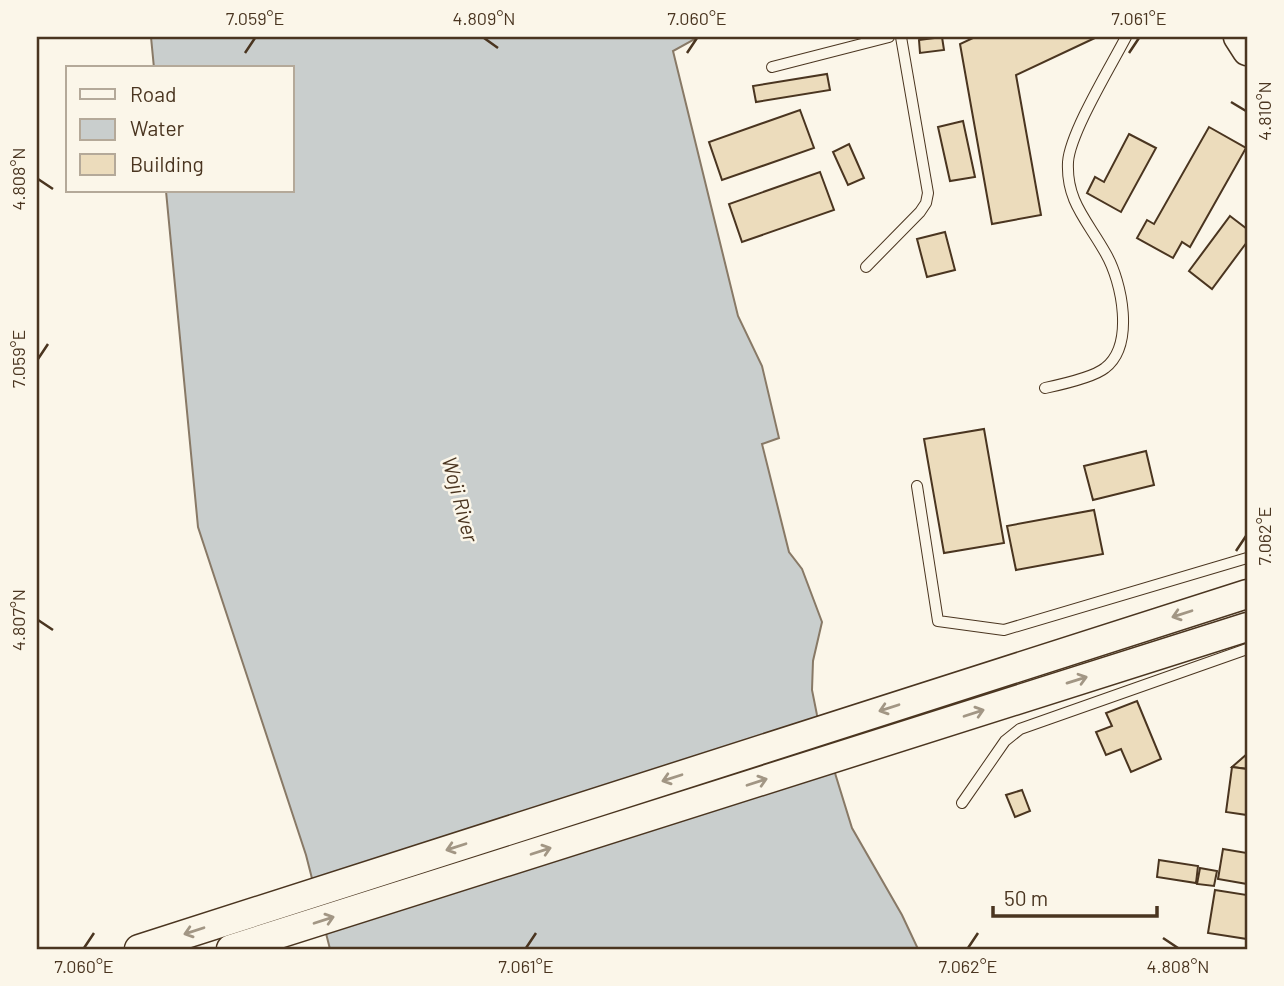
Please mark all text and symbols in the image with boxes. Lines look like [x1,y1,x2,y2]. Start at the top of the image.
text: 7.059°E [226,7,284,29]
text: 4.809°N [453,7,515,29]
text: 7.060°E [667,7,727,29]
text: 7.061°E [1111,7,1167,29]
legend [66,66,294,192]
text: Road [130,81,176,106]
text: 4.810°N [1253,81,1275,141]
text: Water [130,115,185,140]
text: 4.808°N [7,148,29,210]
text: Building [130,151,204,176]
text: 7.059°E [7,330,29,388]
water label: Woji River [438,453,485,545]
text: 7.062°E [1253,507,1275,565]
text: 4.807°N [7,589,29,651]
one-way arrow [1172,609,1194,622]
one-way arrow [1066,673,1088,686]
one-way arrow [878,702,900,715]
one-way arrow [963,706,985,718]
one-way arrow [662,772,684,785]
one-way arrow [746,775,768,787]
one-way arrow [445,842,467,854]
one-way arrow [529,843,551,856]
scale bar [993,874,1158,918]
text: 50 m [1004,885,1048,910]
one-way arrow [312,912,334,925]
one-way arrow [183,925,205,938]
text: 7.060°E [54,955,114,977]
text: 7.061°E [498,955,554,977]
text: 7.062°E [939,955,997,977]
text: 4.808°N [1147,955,1209,977]

